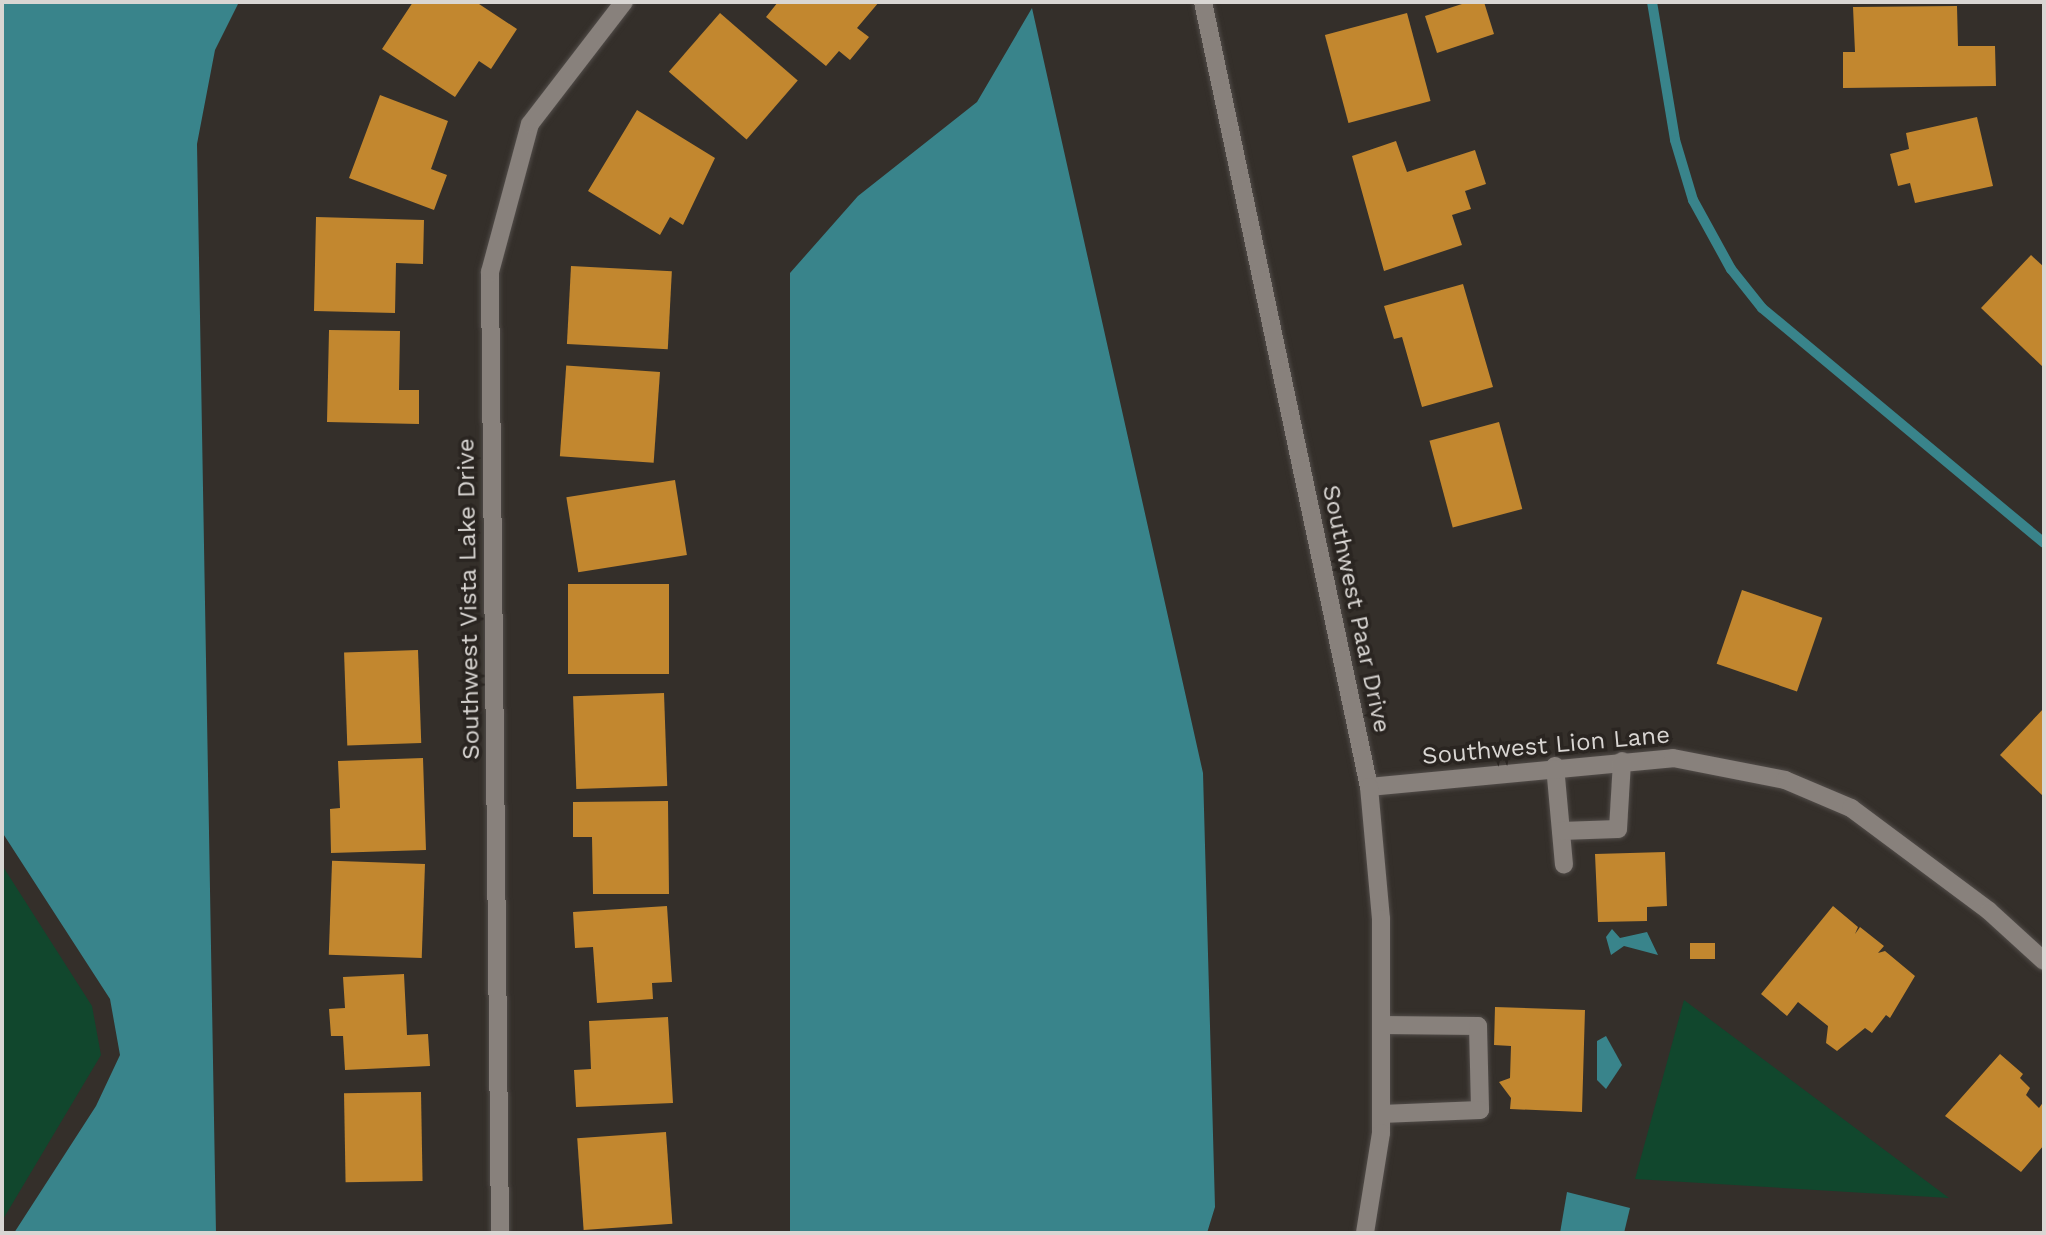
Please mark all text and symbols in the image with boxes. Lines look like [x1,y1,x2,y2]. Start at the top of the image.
street label: Southwest Vista Lake Drive [452,437,486,761]
street label: Southwest Paar Drive [1316,482,1396,736]
street label: Southwest Lion Lane [1421,721,1671,771]

